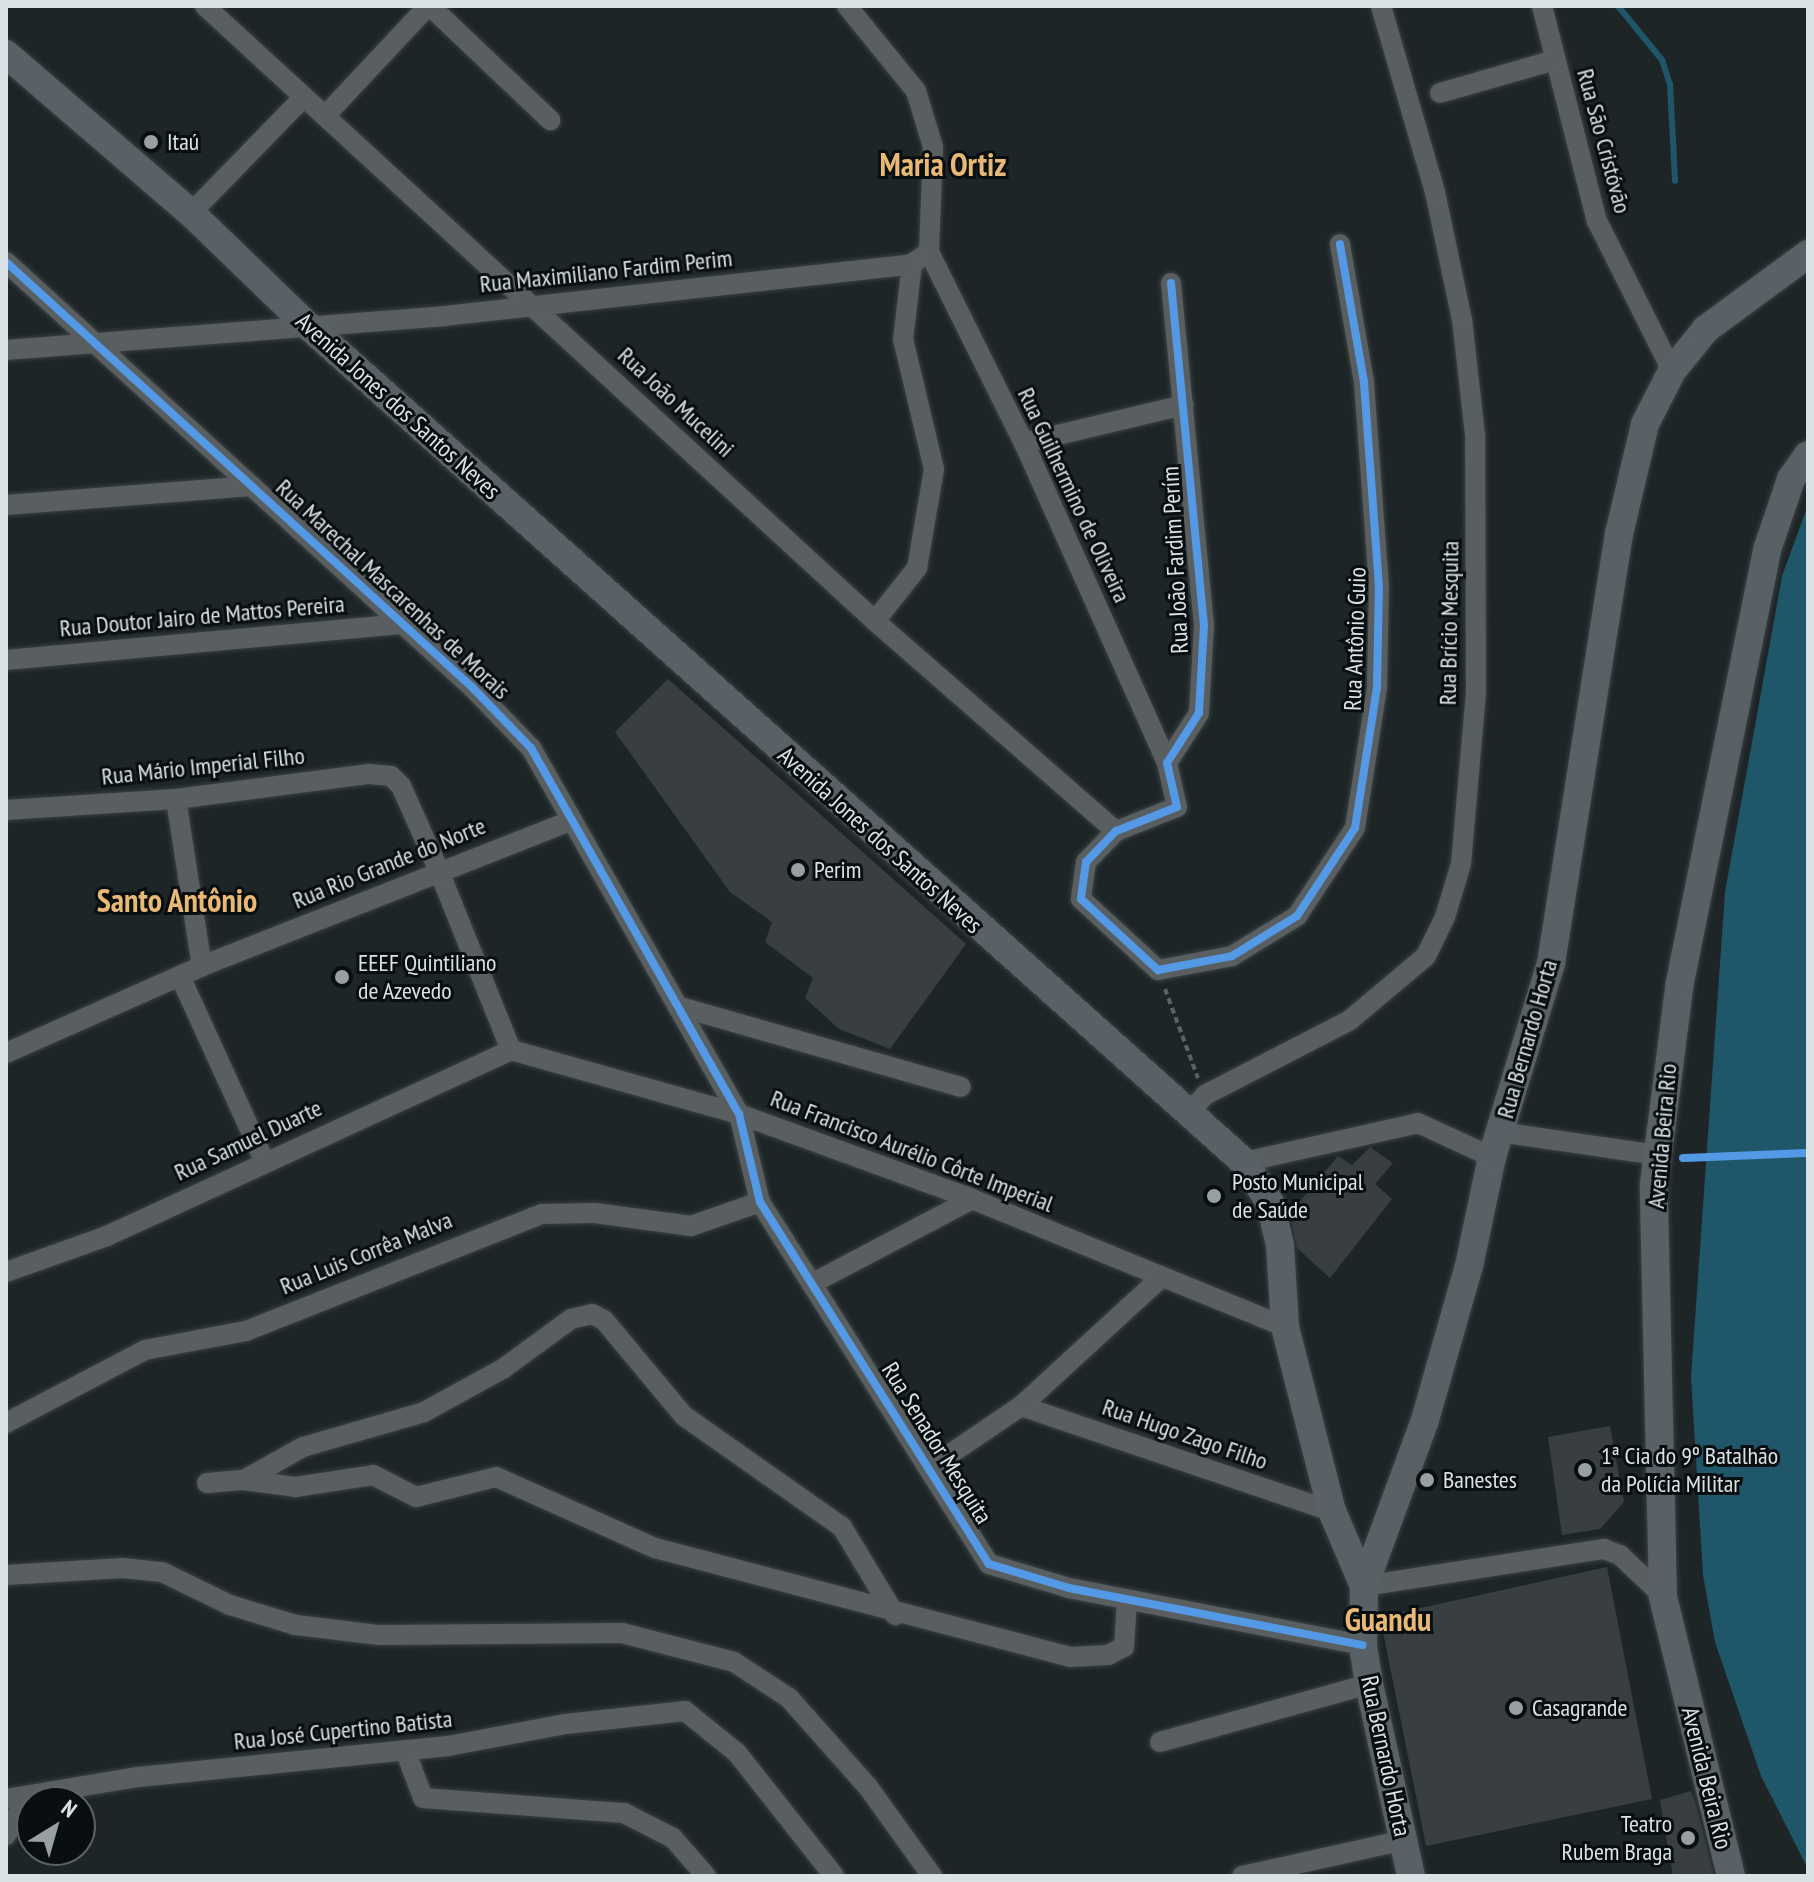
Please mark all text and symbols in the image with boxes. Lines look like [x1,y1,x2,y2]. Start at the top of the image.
street label: Rua São Cristóvão [1571,66,1637,216]
place label: Itaú [167,128,199,156]
marker: Itaú [142,133,160,151]
district label: Maria Ortiz [879,145,1007,183]
street label: Rua Maximiliano Fardim Perim [478,243,734,299]
street label: Avenida Jones dos Santos Neves [290,307,506,505]
street label: Rua João Mucelini [612,341,740,463]
street label: Rua Guilhermino de Oliveira [1012,383,1136,607]
street label: Rua João Fardim Perím [1156,466,1194,654]
street label: Rua Marechal Mascarenhas de Morais [270,473,516,705]
street label: Rua Brício Mesquita [1433,541,1465,705]
street label: Rua Antônio Guio [1338,566,1372,712]
street label: Rua Doutor Jairo de Mattos Pereira [58,589,346,643]
street label: Rua Mário Imperial Filho [100,741,306,791]
street label: Avenida Jones dos Santos Neves [772,741,988,939]
street label: Rua Rio Grande do Norte [288,811,490,915]
place label: Perim [814,856,861,884]
marker: Perim [789,861,807,879]
district label: Santo Antônio [96,881,258,919]
place label: EEEF Quintiliano de Azevedo [358,949,496,1005]
street label: Rua Bernardo Horta [1491,956,1563,1122]
marker: EEEF Quintiliano de Azevedo [333,968,351,986]
street label: Avenida Beira Rio [1641,1062,1683,1210]
street label: Rua Francisco Aurélio Côrte Imperial [766,1084,1058,1218]
street label: Rua Samuel Duarte [170,1093,326,1187]
place label: Posto Municipal de Saúde [1232,1168,1363,1224]
marker: Posto Municipal de Saúde [1203,1185,1225,1207]
street label: Rua Luis Corrêa Malva [276,1205,456,1301]
street label: Rua Senador Mesquita [876,1357,998,1529]
street label: Rua Hugo Zago Filho [1099,1392,1271,1476]
place label: 1ª Cia do 9º Batalhão da Polícia Militar [1601,1442,1778,1498]
marker: 1ª Cia do 9º Batalhão da Polícia Militar [1576,1461,1594,1479]
place label: Banestes [1443,1466,1517,1494]
marker: Banestes [1418,1471,1436,1489]
district label: Guandu [1345,1600,1431,1638]
street label: Rua Bernardo Horta [1355,1673,1417,1839]
place label: Casagrande [1532,1694,1627,1722]
marker: Casagrande [1507,1699,1525,1717]
street label: Rua José Cupertino Batista [232,1704,454,1756]
street label: Avenida Beira Rio [1675,1704,1739,1852]
north arrow [16,1786,96,1866]
text: N [56,1794,82,1823]
place label: Teatro Rubem Braga [1562,1810,1672,1866]
marker: Teatro Rubem Braga [1679,1829,1697,1847]

